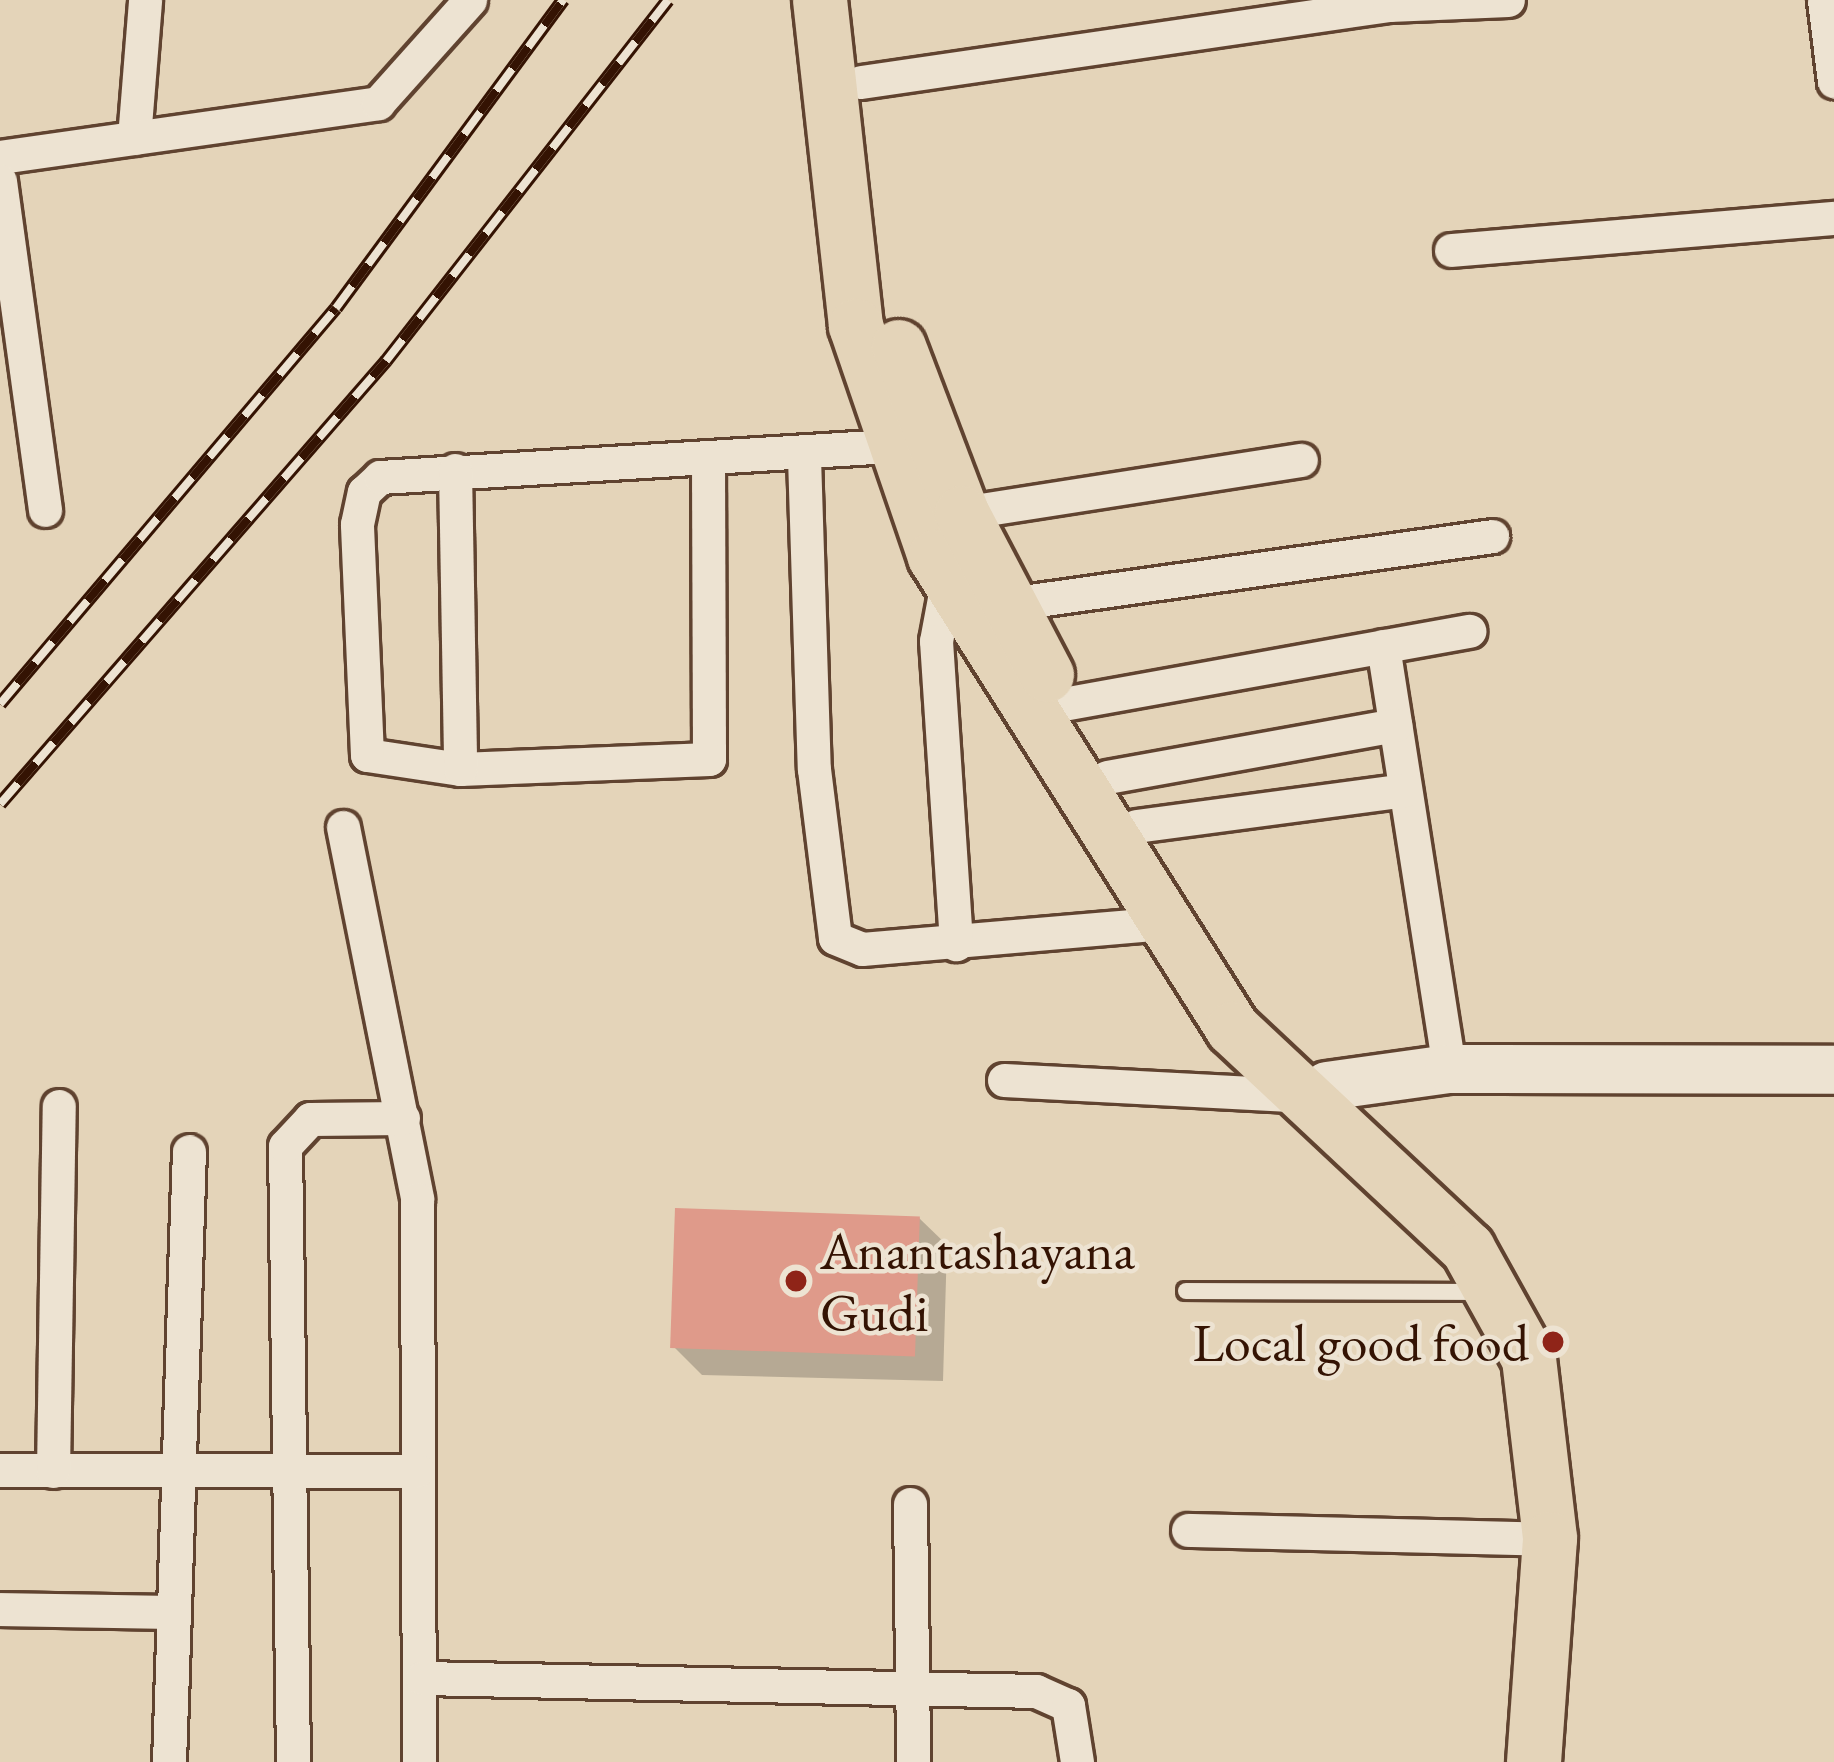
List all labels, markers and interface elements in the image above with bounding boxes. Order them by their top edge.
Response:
place label: Anantashayana Gudi [820,1218,1135,1344]
marker: Anantashayana Gudi [783,1268,809,1294]
place label: Local good food [1193,1310,1529,1374]
marker: Local good food [1540,1329,1566,1355]

